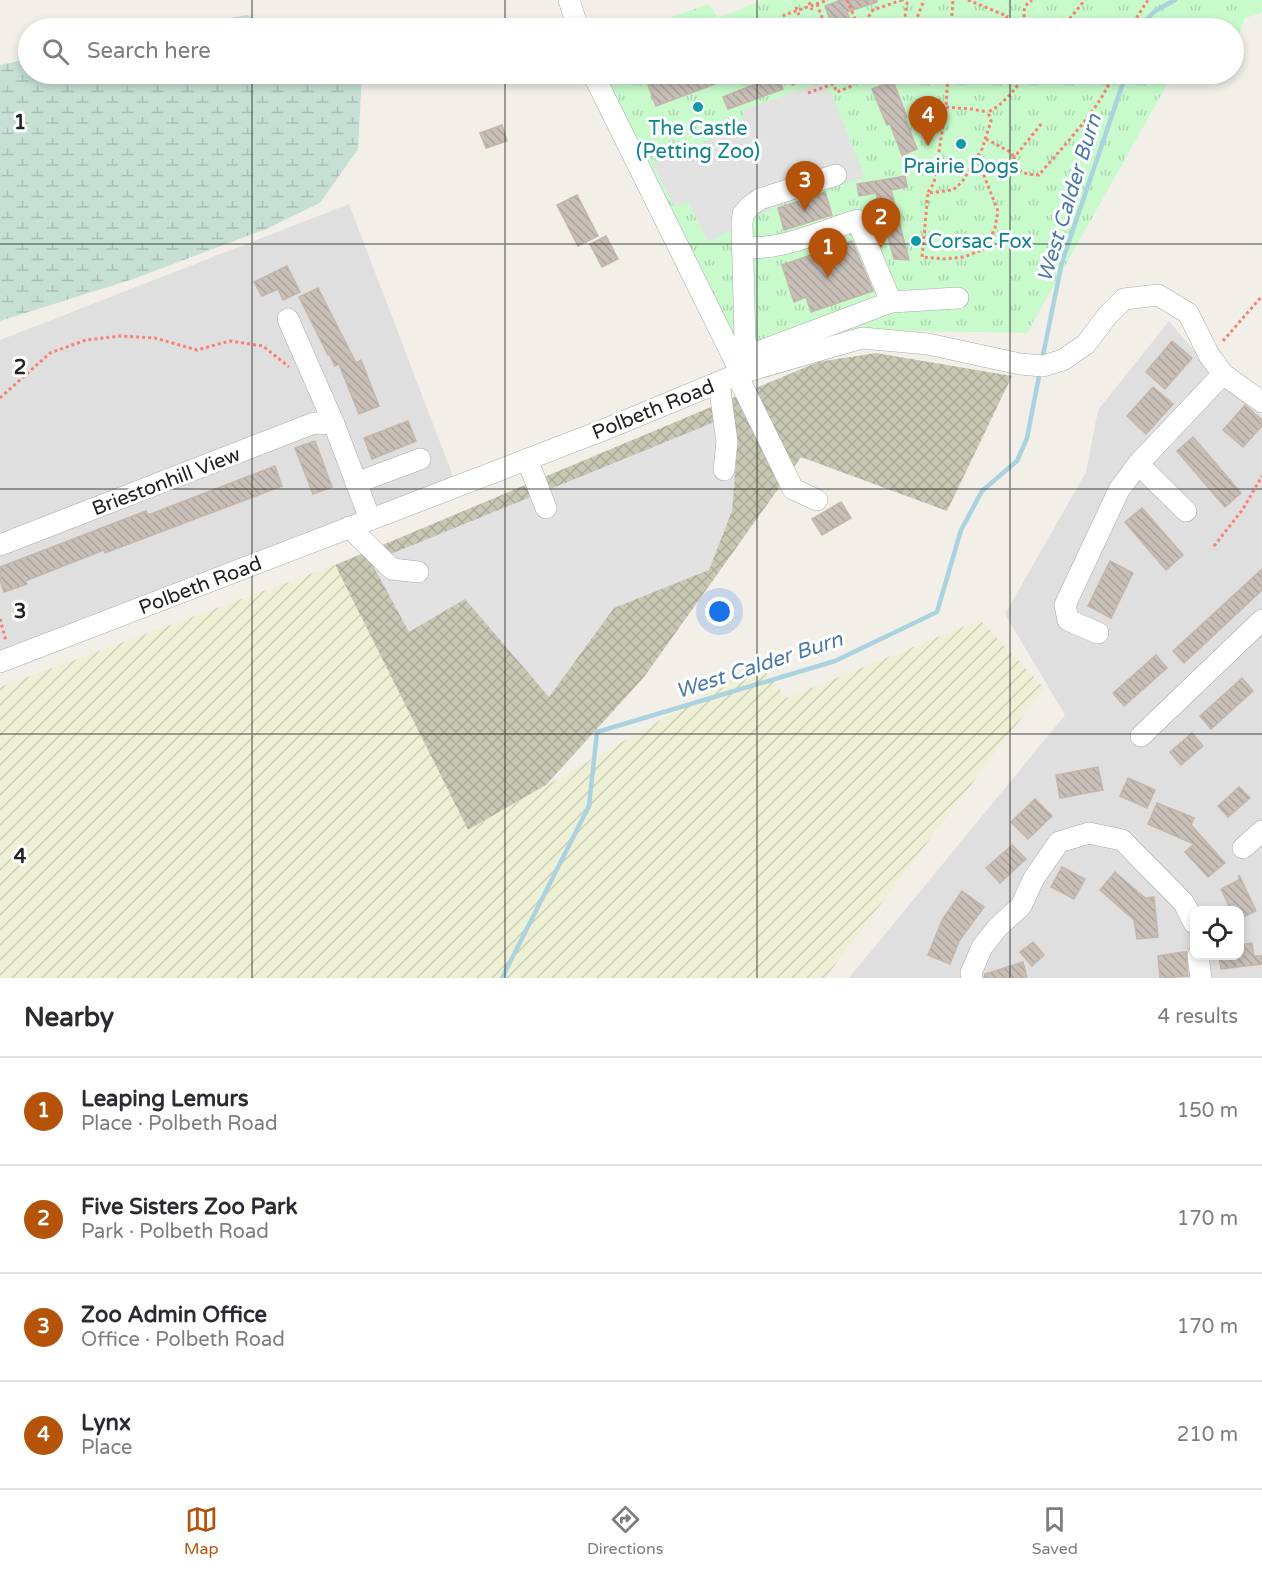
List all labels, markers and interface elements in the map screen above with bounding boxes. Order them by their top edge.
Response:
search box [18,18,1244,84]
icon: search [39,35,72,68]
text: Search here [87,38,211,64]
pin: 4 [908,96,948,146]
marker: The Castle (Petting Zoo) [691,100,705,114]
water label: West Calder Burn [1032,110,1107,285]
text: 1 [14,111,26,135]
place label: The Castle (Petting Zoo) [636,117,760,164]
marker: Prairie Dogs [954,137,968,151]
place label: Prairie Dogs [903,155,1019,179]
pin: 3 [786,162,824,211]
pin: 2 [862,198,900,248]
pin: 1 [808,228,848,278]
place label: Corsac Fox [928,230,1032,254]
marker: Corsac Fox [909,234,923,248]
text: 2 [14,356,26,380]
street label: Polbeth Road [589,375,718,445]
street label: Briestonhill View [89,443,244,521]
street label: Polbeth Road [136,552,265,620]
your location [705,597,734,626]
text: 3 [14,600,26,624]
water label: West Calder Burn [673,626,847,704]
text: 4 [14,845,27,869]
map controls [1190,906,1244,960]
button: locate [1190,906,1244,960]
text: Nearby [24,1002,114,1033]
text: 4 results [1158,1005,1238,1029]
text: Leaping Lemurs [81,1086,248,1112]
text: 1 [37,1099,50,1123]
text: 150 m [1177,1099,1238,1123]
text: Place · Polbeth Road [81,1112,278,1136]
text: Five Sisters Zoo Park [81,1194,298,1220]
text: 2 [37,1207,50,1231]
text: 170 m [1177,1207,1238,1231]
text: Park · Polbeth Road [81,1220,269,1244]
text: Zoo Admin Office [81,1302,267,1328]
text: 3 [37,1315,50,1339]
text: 170 m [1177,1315,1238,1339]
text: Office · Polbeth Road [81,1328,285,1352]
text: Lynx [81,1410,131,1436]
text: 4 [37,1423,50,1447]
text: 210 m [1177,1423,1238,1447]
text: Place [81,1436,132,1460]
tab: Map [184,1503,219,1559]
tab: Directions [587,1503,663,1559]
tab: Saved [1032,1503,1078,1559]

